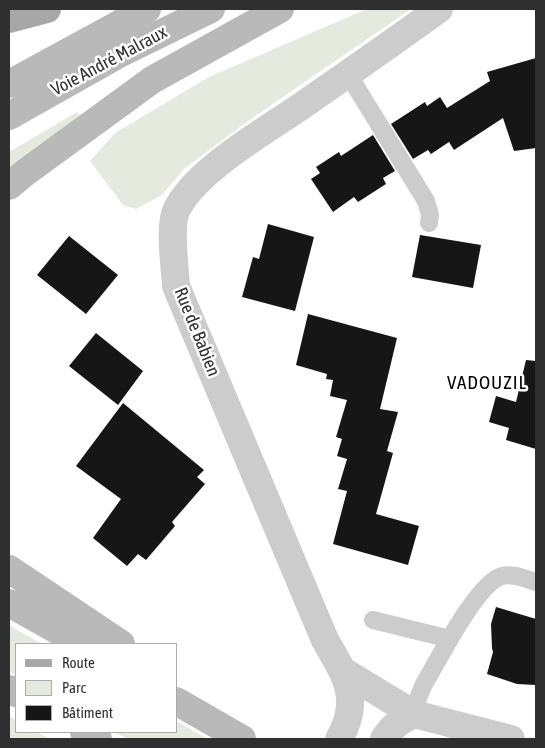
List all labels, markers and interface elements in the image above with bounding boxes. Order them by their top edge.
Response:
street label: Voie André Malraux [47,21,171,101]
street label: Rue de Babien [169,284,225,380]
district label: VADOUZIL [446,372,528,394]
legend [15,643,178,733]
text: Route [62,654,95,671]
text: Parc [62,679,86,696]
text: Bâtiment [62,704,113,721]

